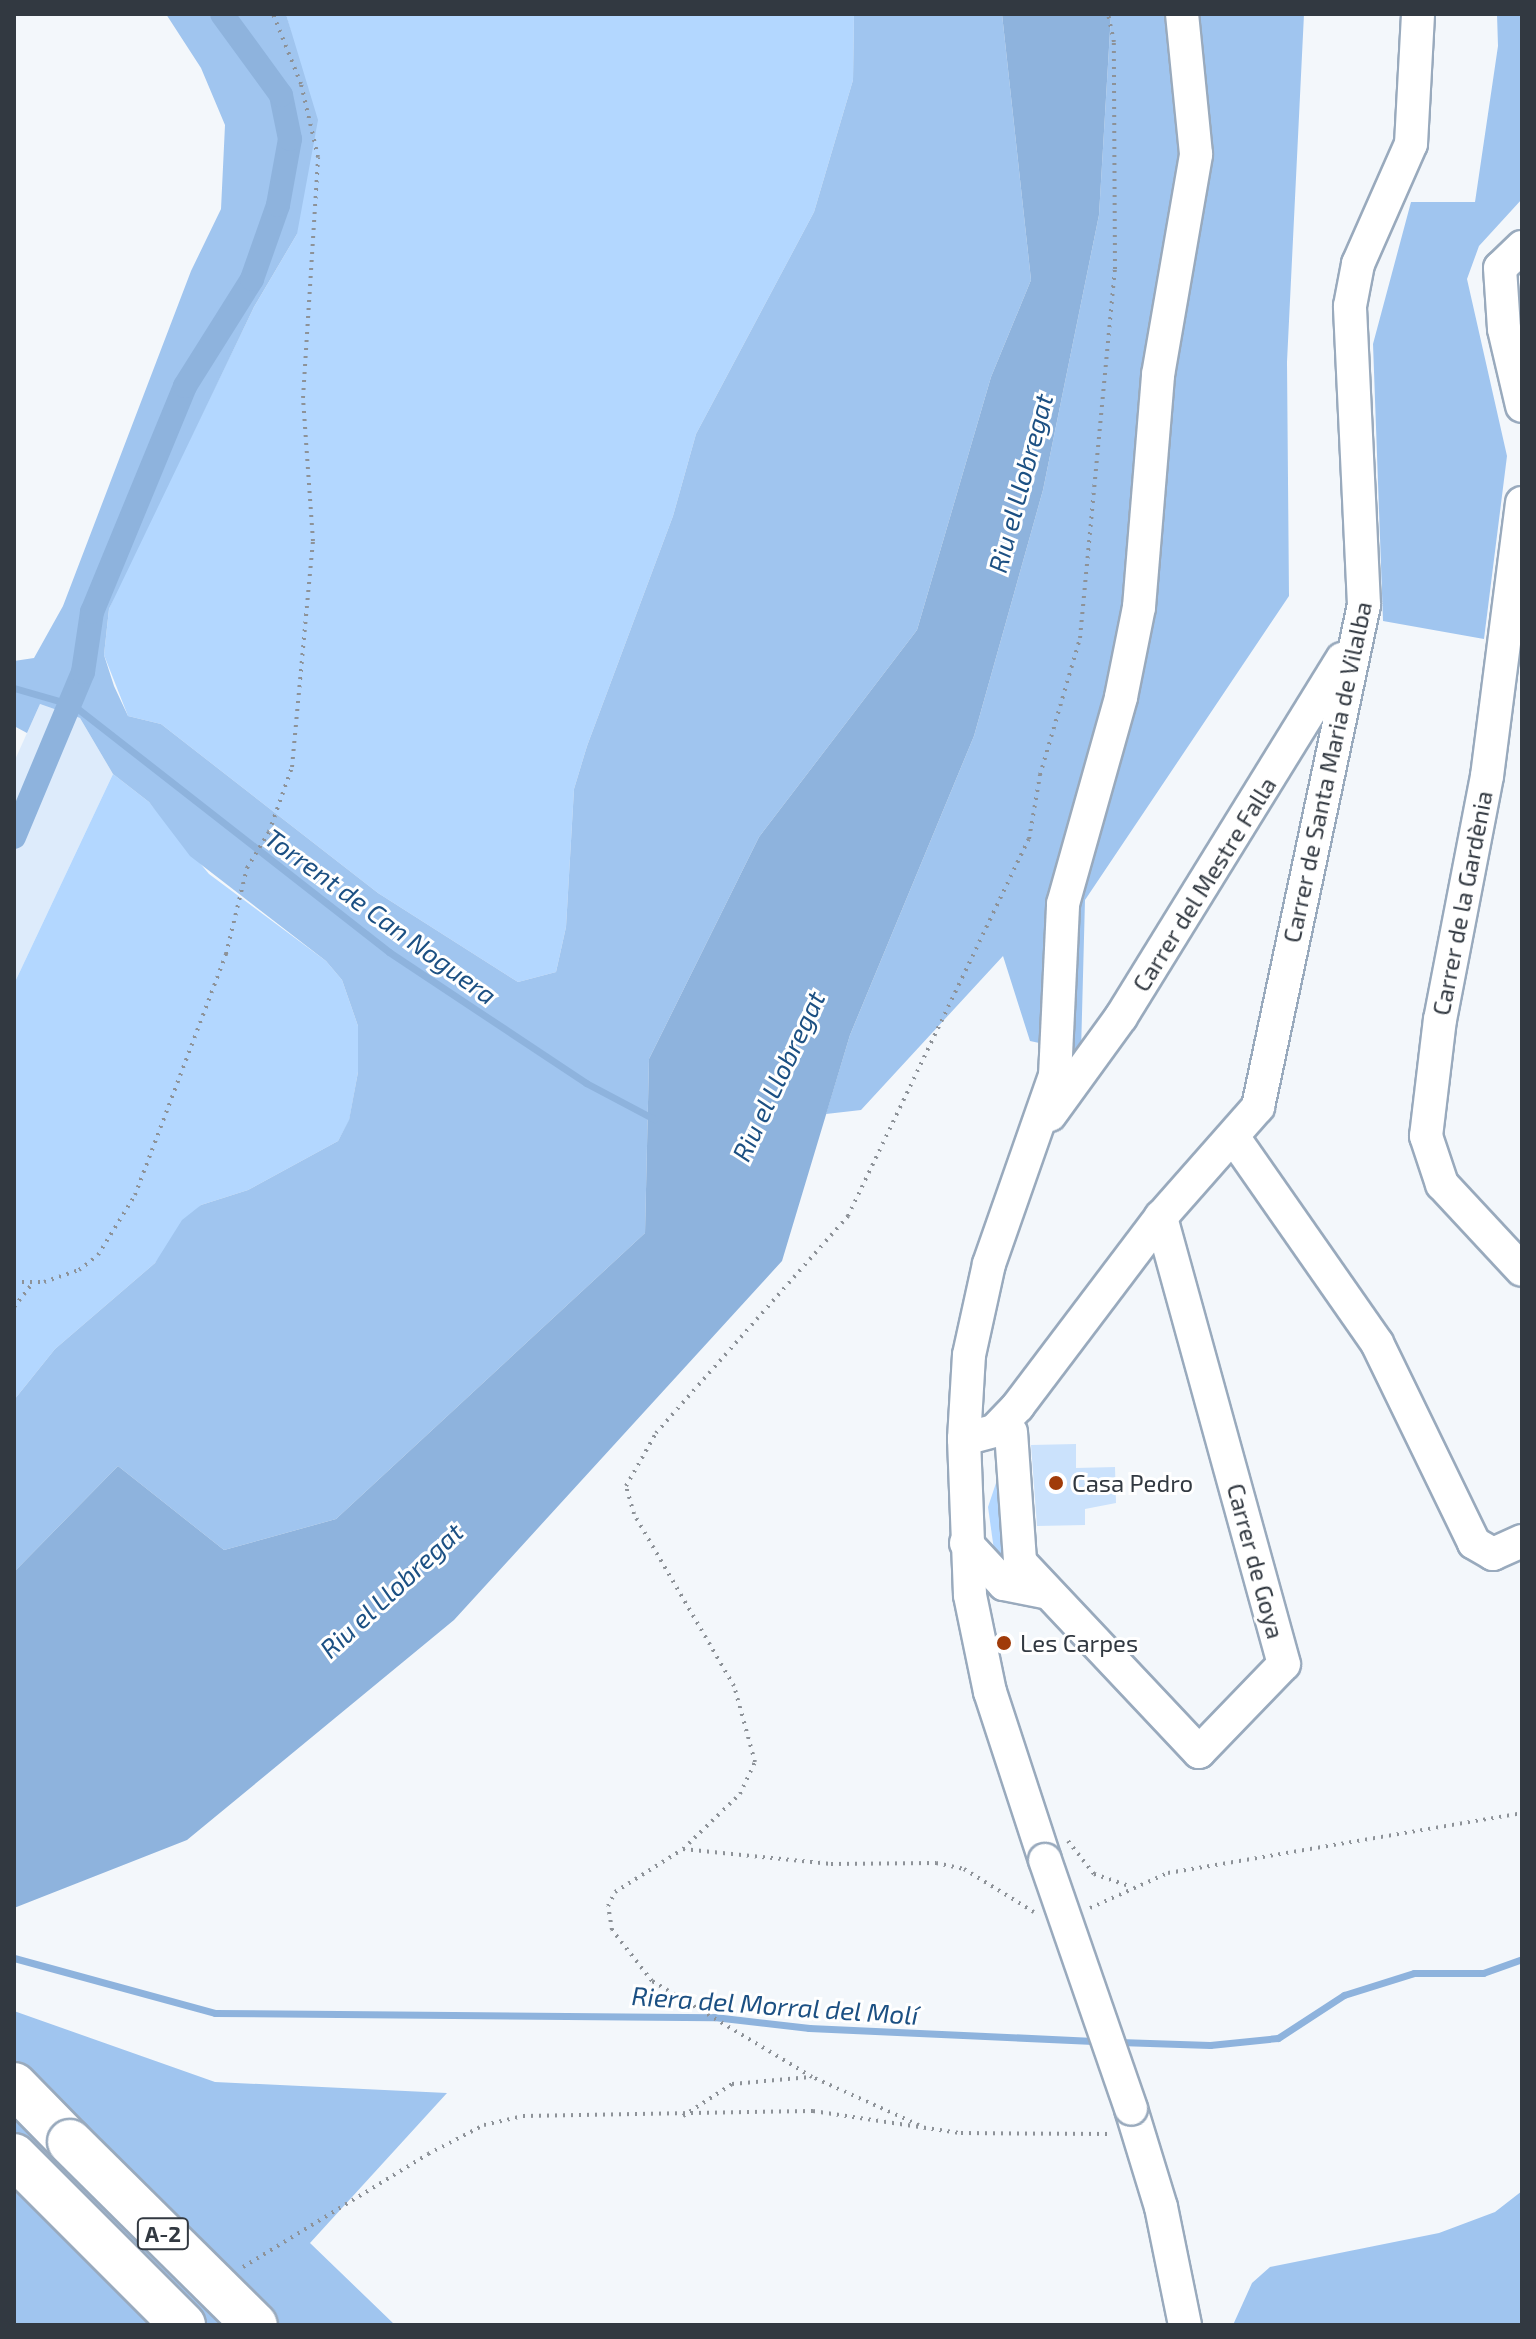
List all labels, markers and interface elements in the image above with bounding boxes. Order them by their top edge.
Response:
water label: Riu el Llobregat [981,390,1059,576]
street label: Carrer de Santa Maria de Vilalba [1277,598,1377,946]
street label: Carrer del Mestre Falla [1126,771,1282,997]
street label: Carrer de la Gardènia [1426,788,1498,1018]
water label: Torrent de Can Noguera [259,822,503,1010]
water label: Riu el Llobregat [725,986,831,1166]
place label: Casa Pedro [1072,1469,1193,1497]
marker: Casa Pedro [1047,1474,1065,1492]
street label: Carrer de Goya [1221,1480,1291,1642]
water label: Riu el Llobregat [313,1516,469,1664]
place label: Les Carpes [1020,1629,1138,1657]
marker: Les Carpes [995,1634,1013,1652]
water label: Riera del Morral del Molí [630,1979,920,2031]
road number: A-2 [135,2216,191,2252]

